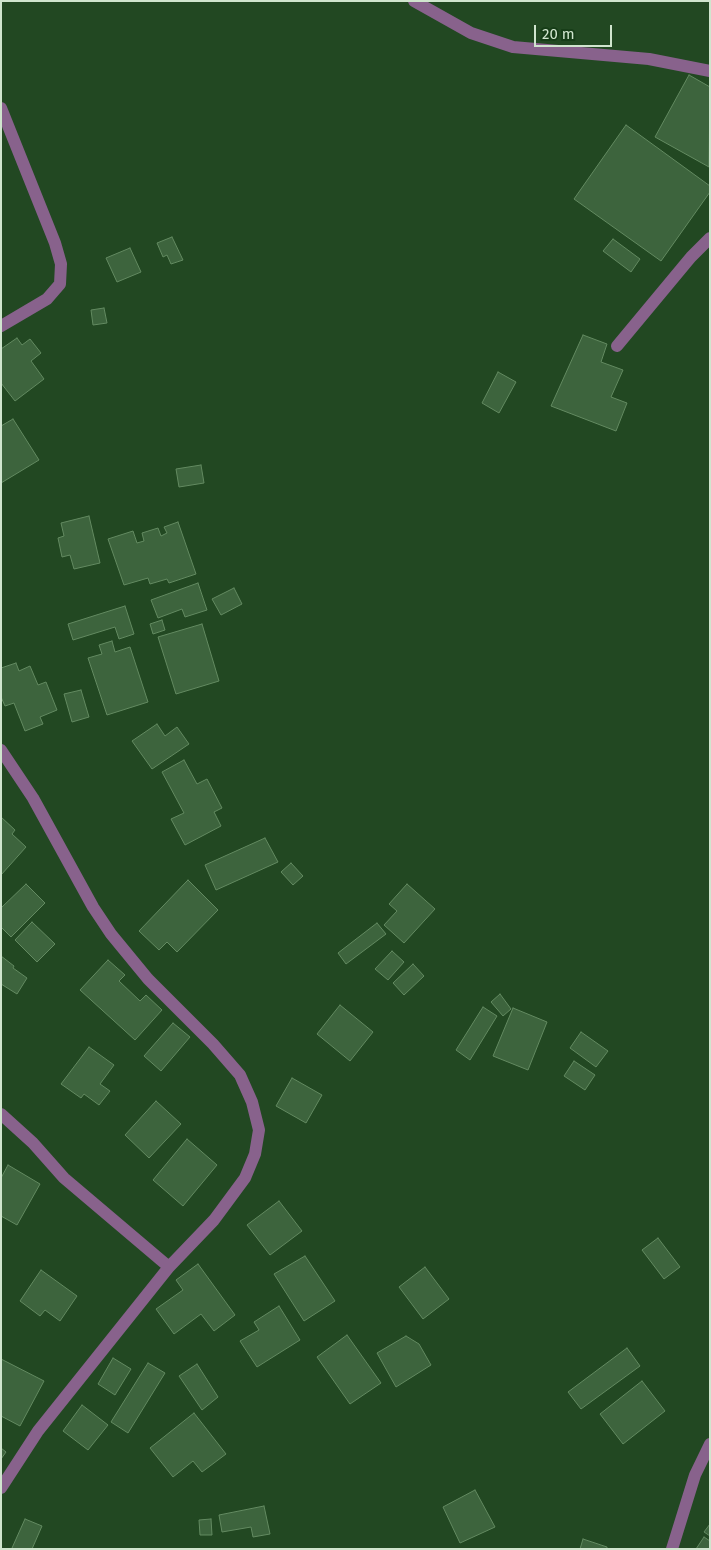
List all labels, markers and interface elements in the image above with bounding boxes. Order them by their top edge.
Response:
scale bar [536,15,614,47]
text: 20 m [542,25,575,43]

